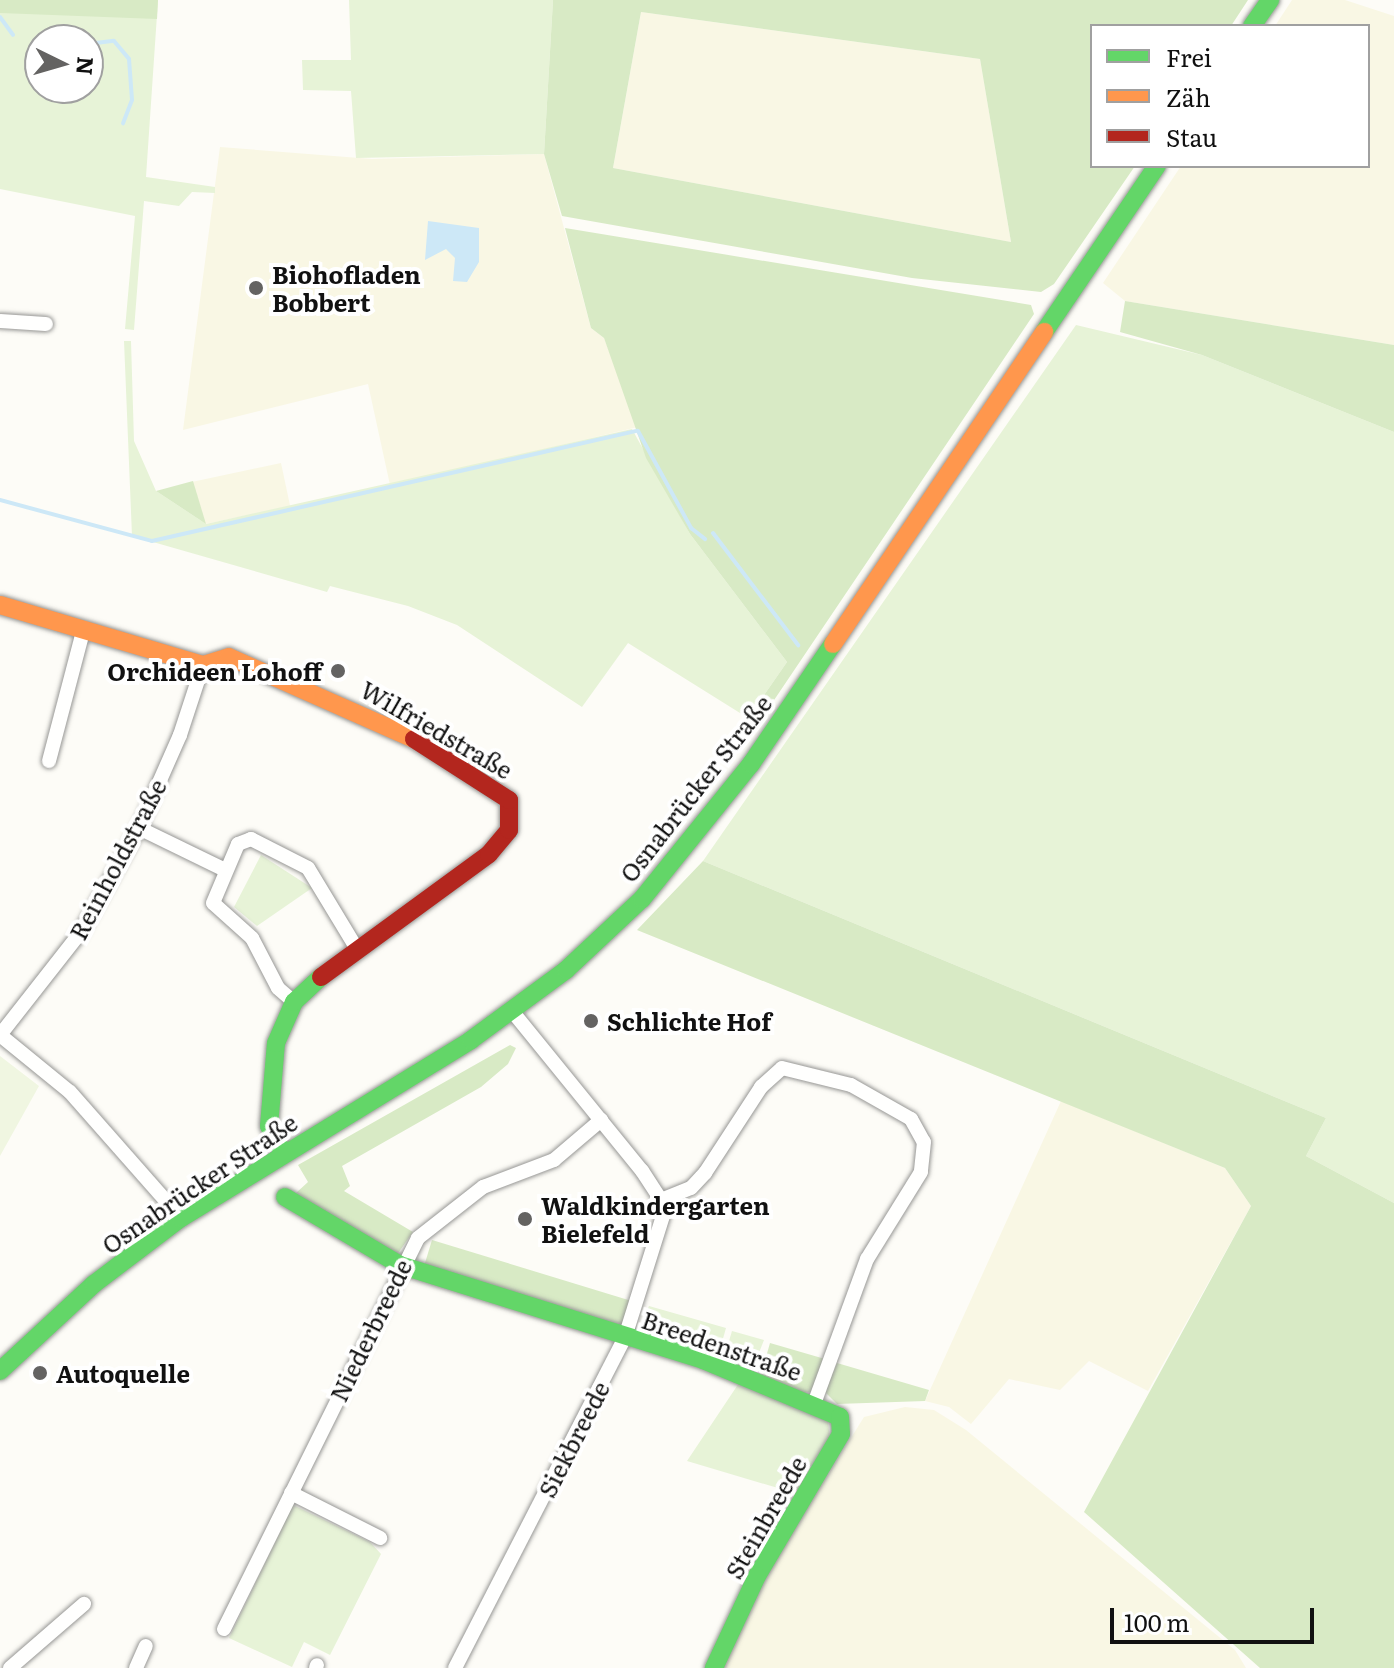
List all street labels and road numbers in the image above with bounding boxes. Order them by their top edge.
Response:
street label: Wilfriedstraße [356,674,518,784]
street label: Osnabrücker Straße [613,689,777,887]
street label: Reinholdstraße [63,774,171,944]
street label: Osnabrücker Straße [96,1107,302,1259]
street label: Niederbreede [323,1254,417,1406]
street label: Breedenstraße [638,1304,806,1386]
street label: Siekbreede [531,1376,615,1502]
street label: Steinbreede [718,1451,812,1583]

